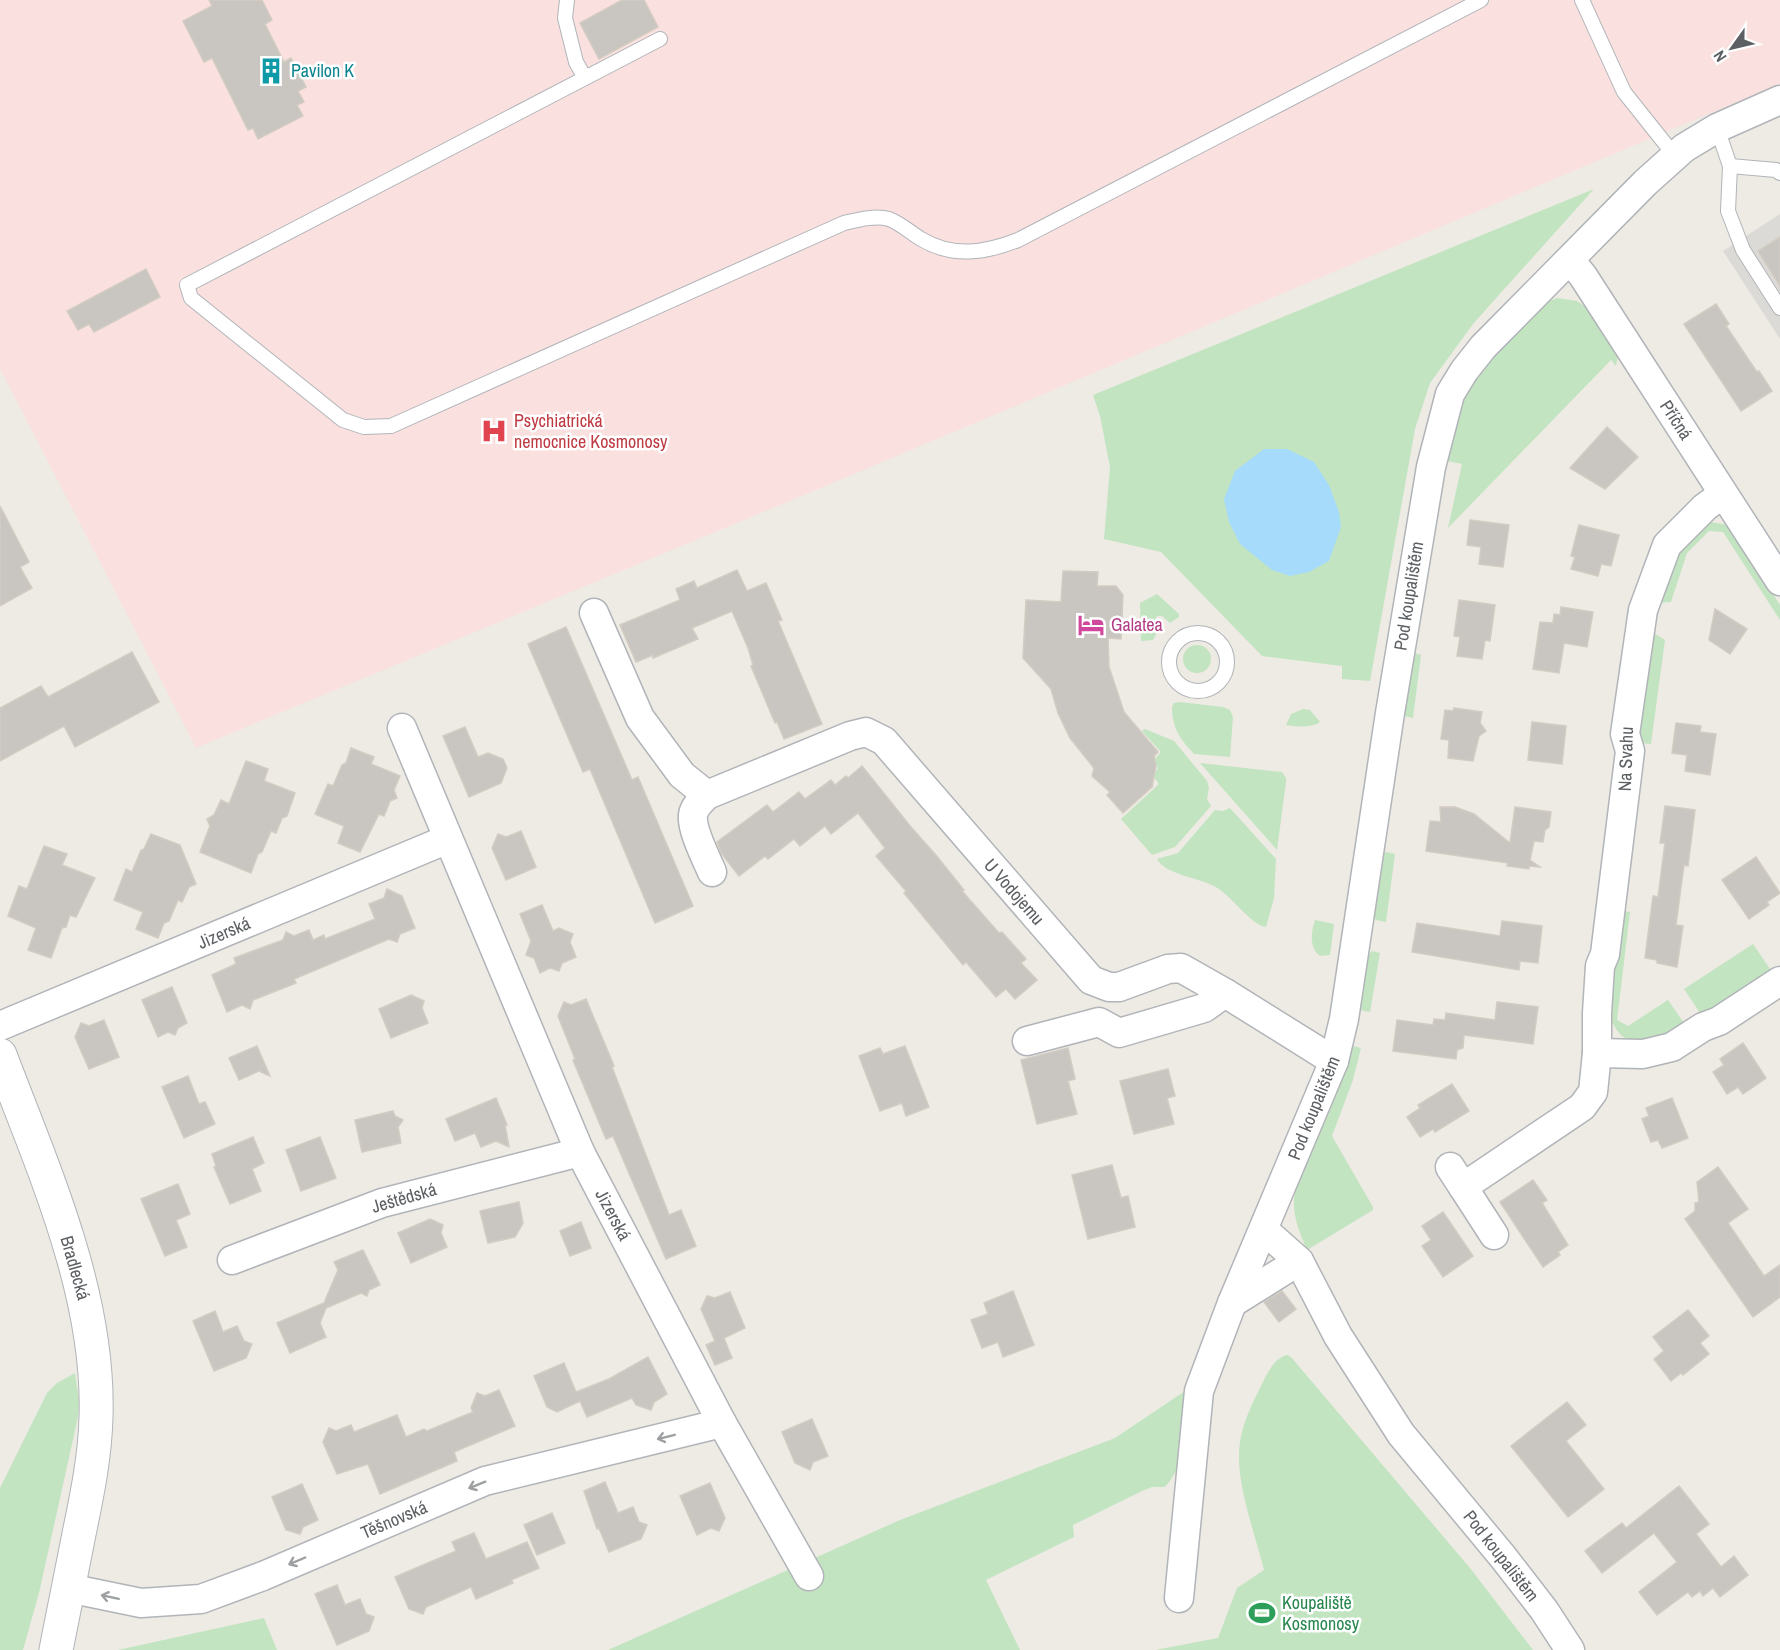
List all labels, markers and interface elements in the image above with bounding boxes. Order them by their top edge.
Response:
north arrow [1702,18,1762,78]
text: N [1708,46,1731,66]
building icon: Pavilon K [256,56,286,86]
place label: Pavilon K [291,58,354,83]
street label: Příčná [1654,395,1699,444]
place label: Psychiatrická nemocnice Kosmonosy [514,408,668,454]
hospital icon: Psychiatrická nemocnice Kosmonosy [479,416,509,446]
street label: Pod koupalištěm [1388,540,1429,652]
hotel icon: Galatea [1076,610,1106,640]
place label: Galatea [1111,612,1163,637]
street label: Na Svahu [1612,726,1639,792]
street label: U Vodojemu [979,853,1050,930]
street label: Jizerská [194,910,254,955]
street label: Pod koupalištěm [1281,1052,1346,1163]
street label: Ještědská [368,1176,439,1219]
street label: Jizerská [590,1185,637,1245]
street label: Bradlecká [54,1233,97,1303]
one-way arrow [656,1431,675,1443]
one-way arrow [468,1480,486,1491]
street label: Těšnovská [357,1494,431,1545]
street label: Pod koupalištěm [1458,1505,1545,1607]
one-way arrow [289,1556,307,1567]
place label: Koupaliště Kosmonosy [1282,1590,1360,1636]
one-way arrow [101,1591,120,1602]
sports icon: Koupaliště Kosmonosy [1247,1598,1277,1628]

